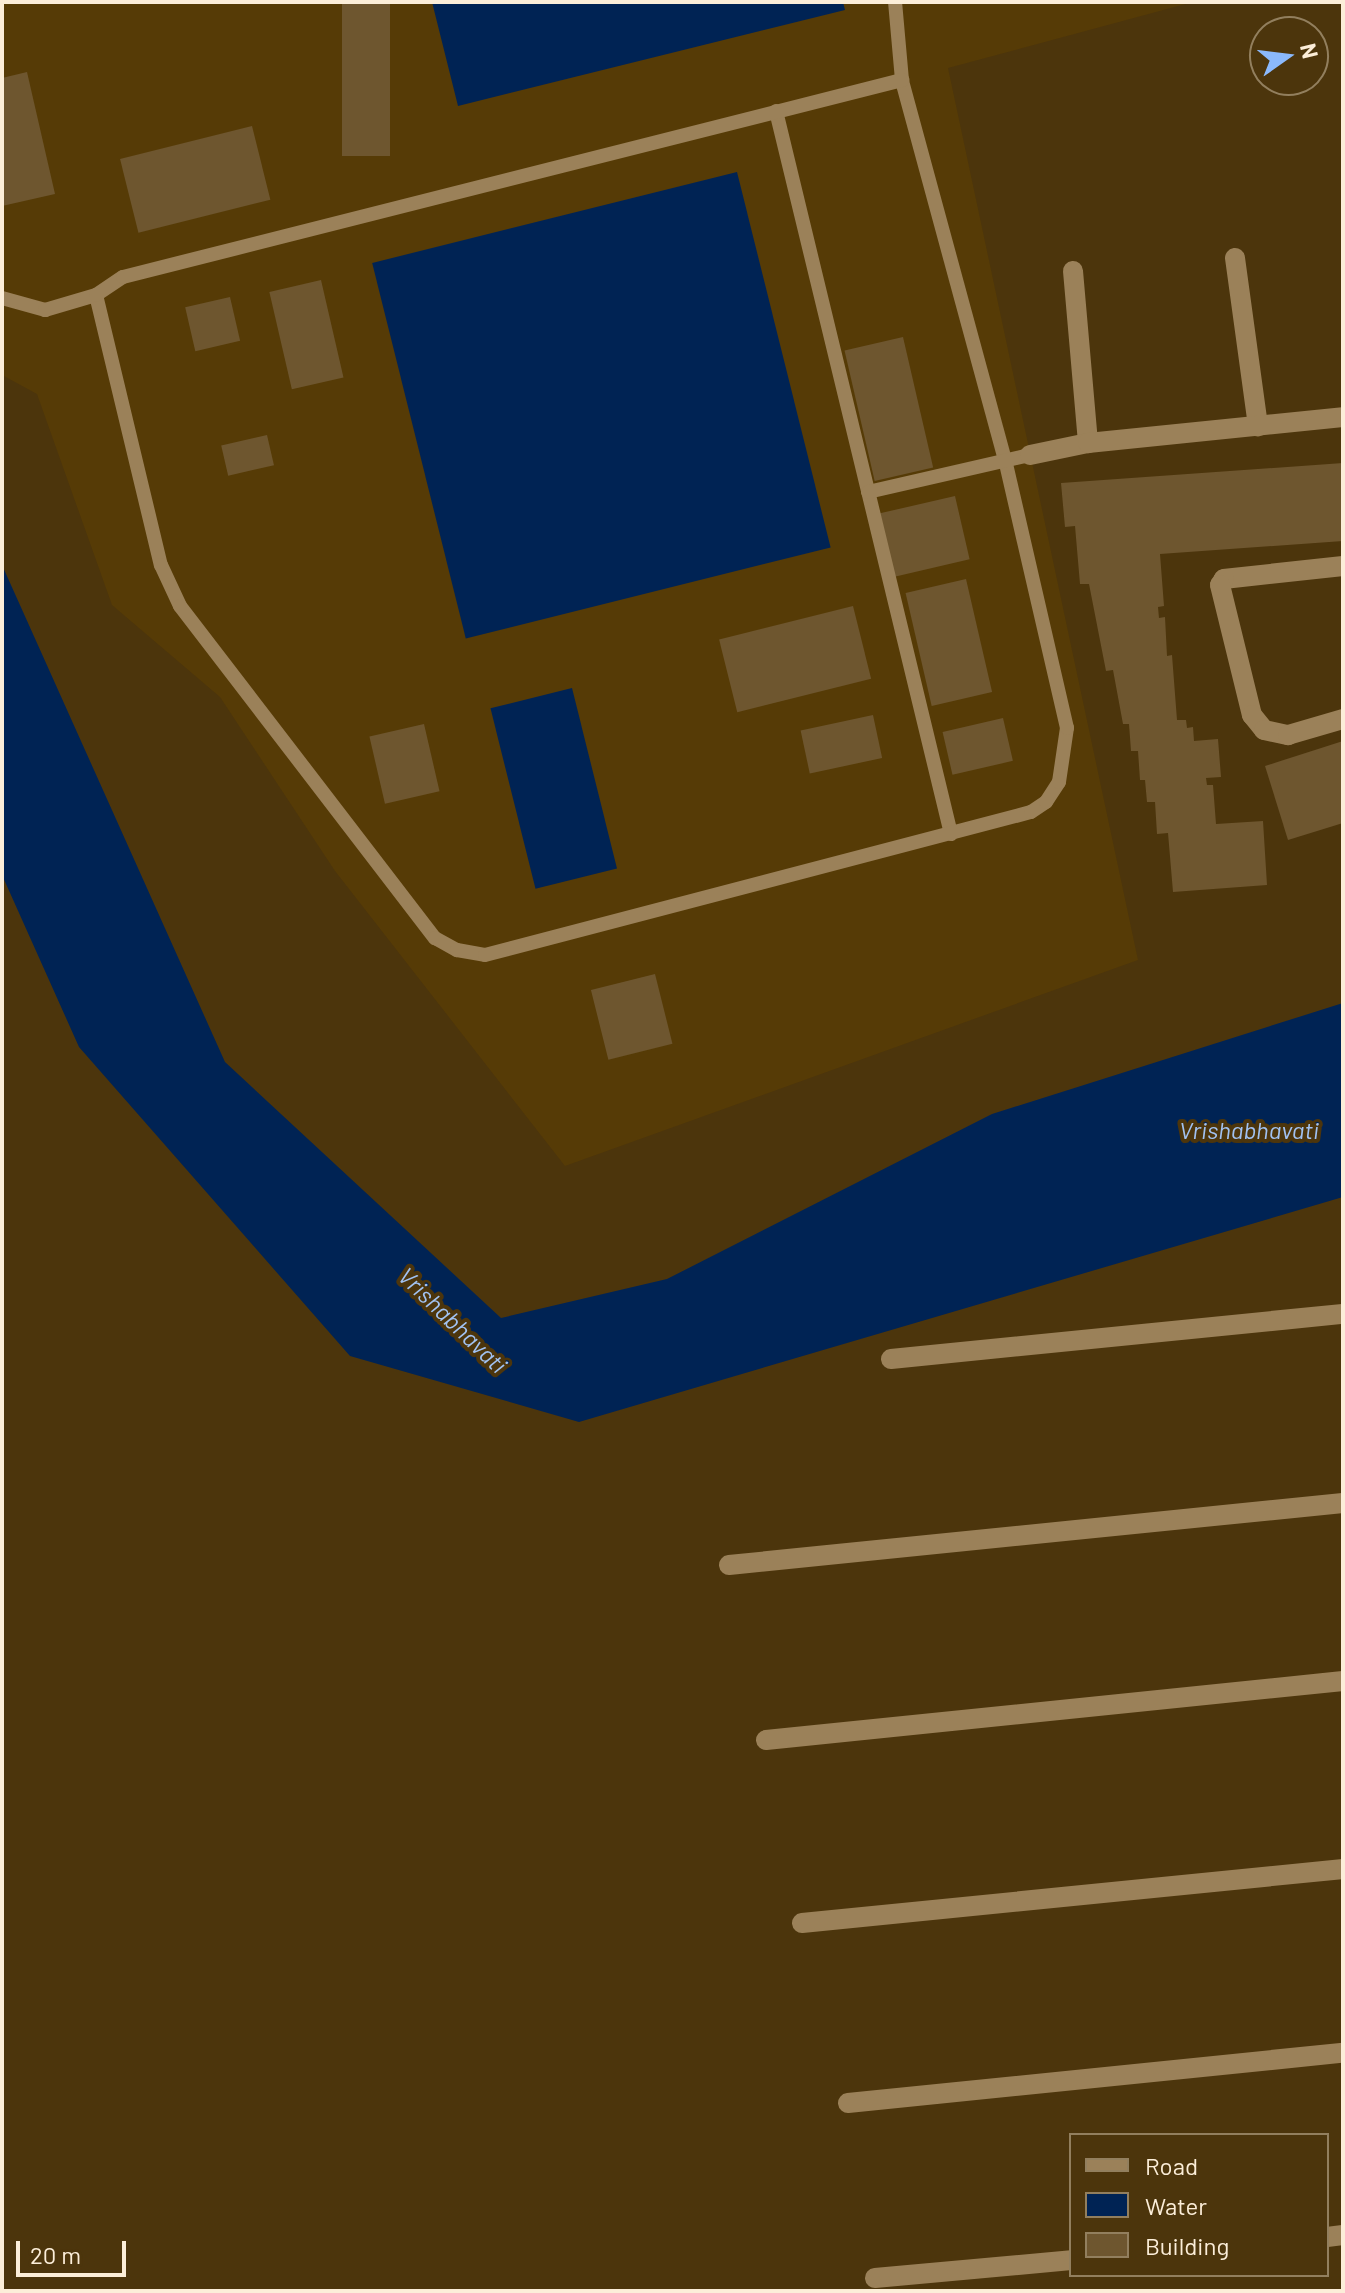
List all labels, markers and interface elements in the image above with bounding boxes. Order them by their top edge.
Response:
north arrow [1249,16,1329,96]
text: N [1296,40,1325,61]
water label: Vrishabhavati [1179,1116,1319,1144]
water label: Vrishabhavati [393,1261,513,1379]
legend [1069,2133,1329,2277]
text: Road [1145,2151,1198,2180]
text: Water [1145,2191,1207,2220]
scale bar [20,2225,130,2275]
text: Building [1145,2231,1229,2260]
text: 20 m [30,2240,81,2269]

